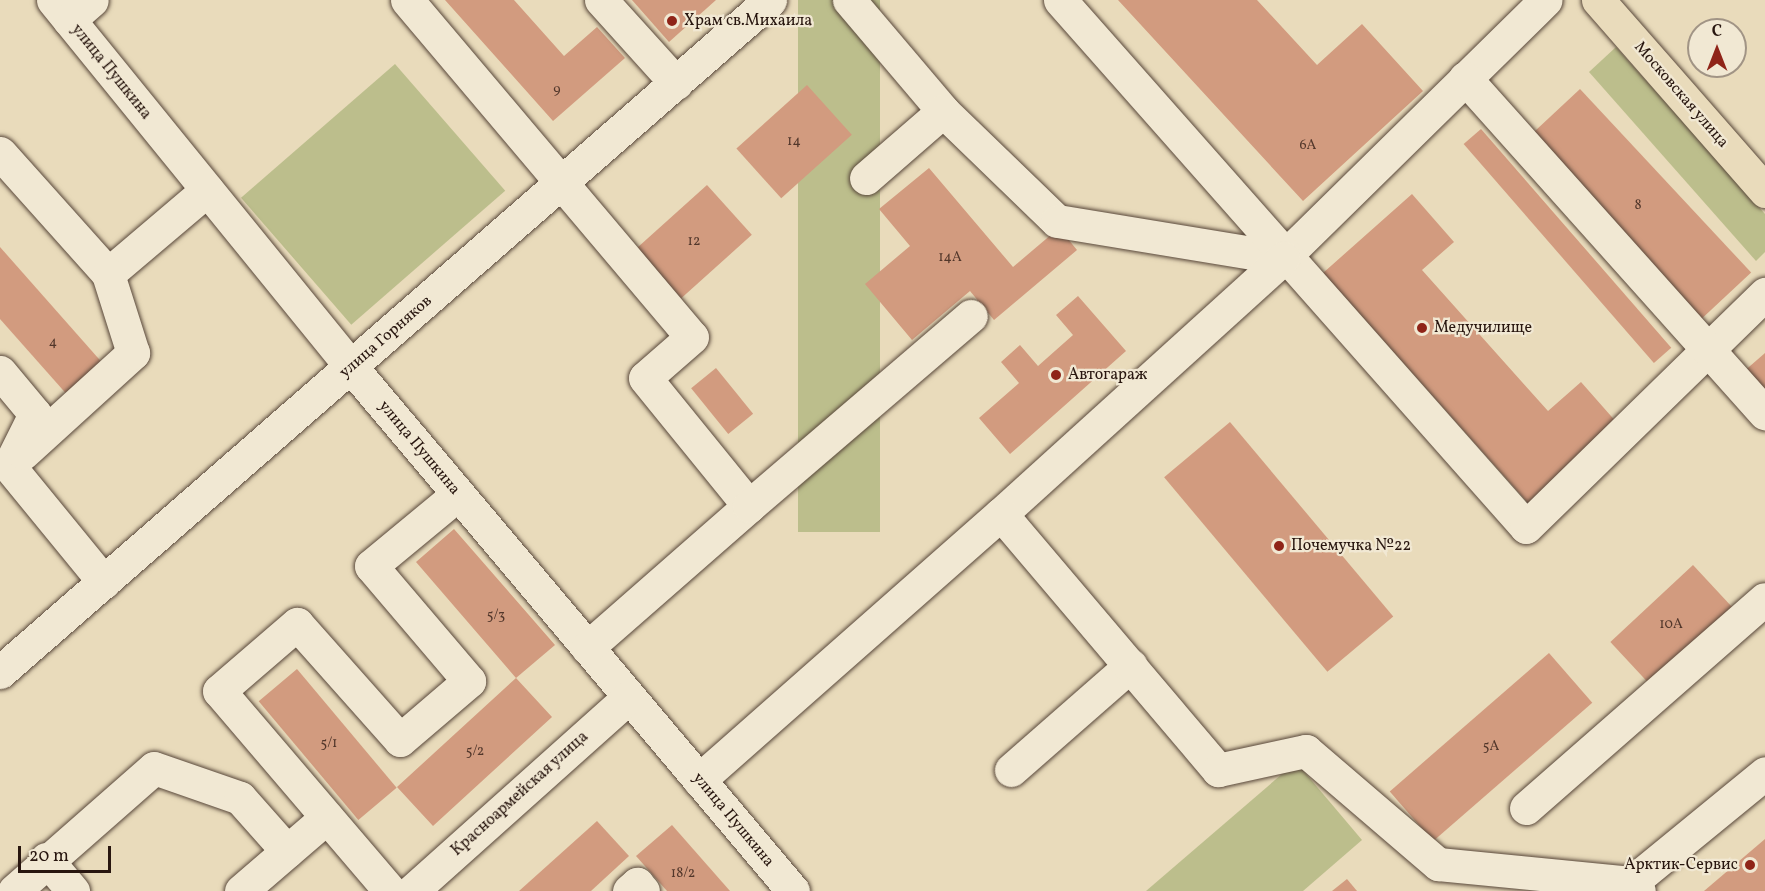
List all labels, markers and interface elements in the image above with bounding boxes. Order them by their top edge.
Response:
place label: Храм св.Михаила [684,11,812,31]
marker: Храм св.Михаила [665,14,679,28]
north arrow [1687,18,1747,78]
street label: улица Пушкина [67,20,155,124]
text: С [1712,21,1722,43]
street label: Московская улица [1630,38,1732,152]
house number: 9 [553,82,561,98]
house number: 14 [787,134,801,150]
house number: 6А [1300,138,1316,154]
house number: 8 [1634,198,1642,214]
house number: 12 [688,234,700,250]
house number: 14А [938,250,962,266]
street label: улица Горняков [336,292,436,382]
place label: Медучилище [1434,318,1532,338]
marker: Медучилище [1415,321,1429,335]
house number: 4 [49,335,57,351]
place label: Автогараж [1068,365,1148,385]
marker: Автогараж [1049,368,1063,382]
street label: улица Пушкина [374,397,464,499]
place label: Почемучка №22 [1291,536,1411,556]
marker: Почемучка №22 [1272,539,1286,553]
house number: 5/3 [487,608,505,624]
house number: 10А [1659,617,1683,633]
street label: Красноармейская улица [448,727,592,861]
house number: 5/1 [321,736,337,752]
house number: 5А [1483,739,1499,755]
house number: 5/2 [466,744,484,760]
street label: улица Пушкина [688,769,778,871]
scale bar [21,834,114,872]
text: 20 m [29,844,69,869]
place label: Арктик-Сервис [1624,855,1738,875]
marker: Арктик-Сервис [1743,858,1757,872]
house number: 18/2 [671,866,695,882]

